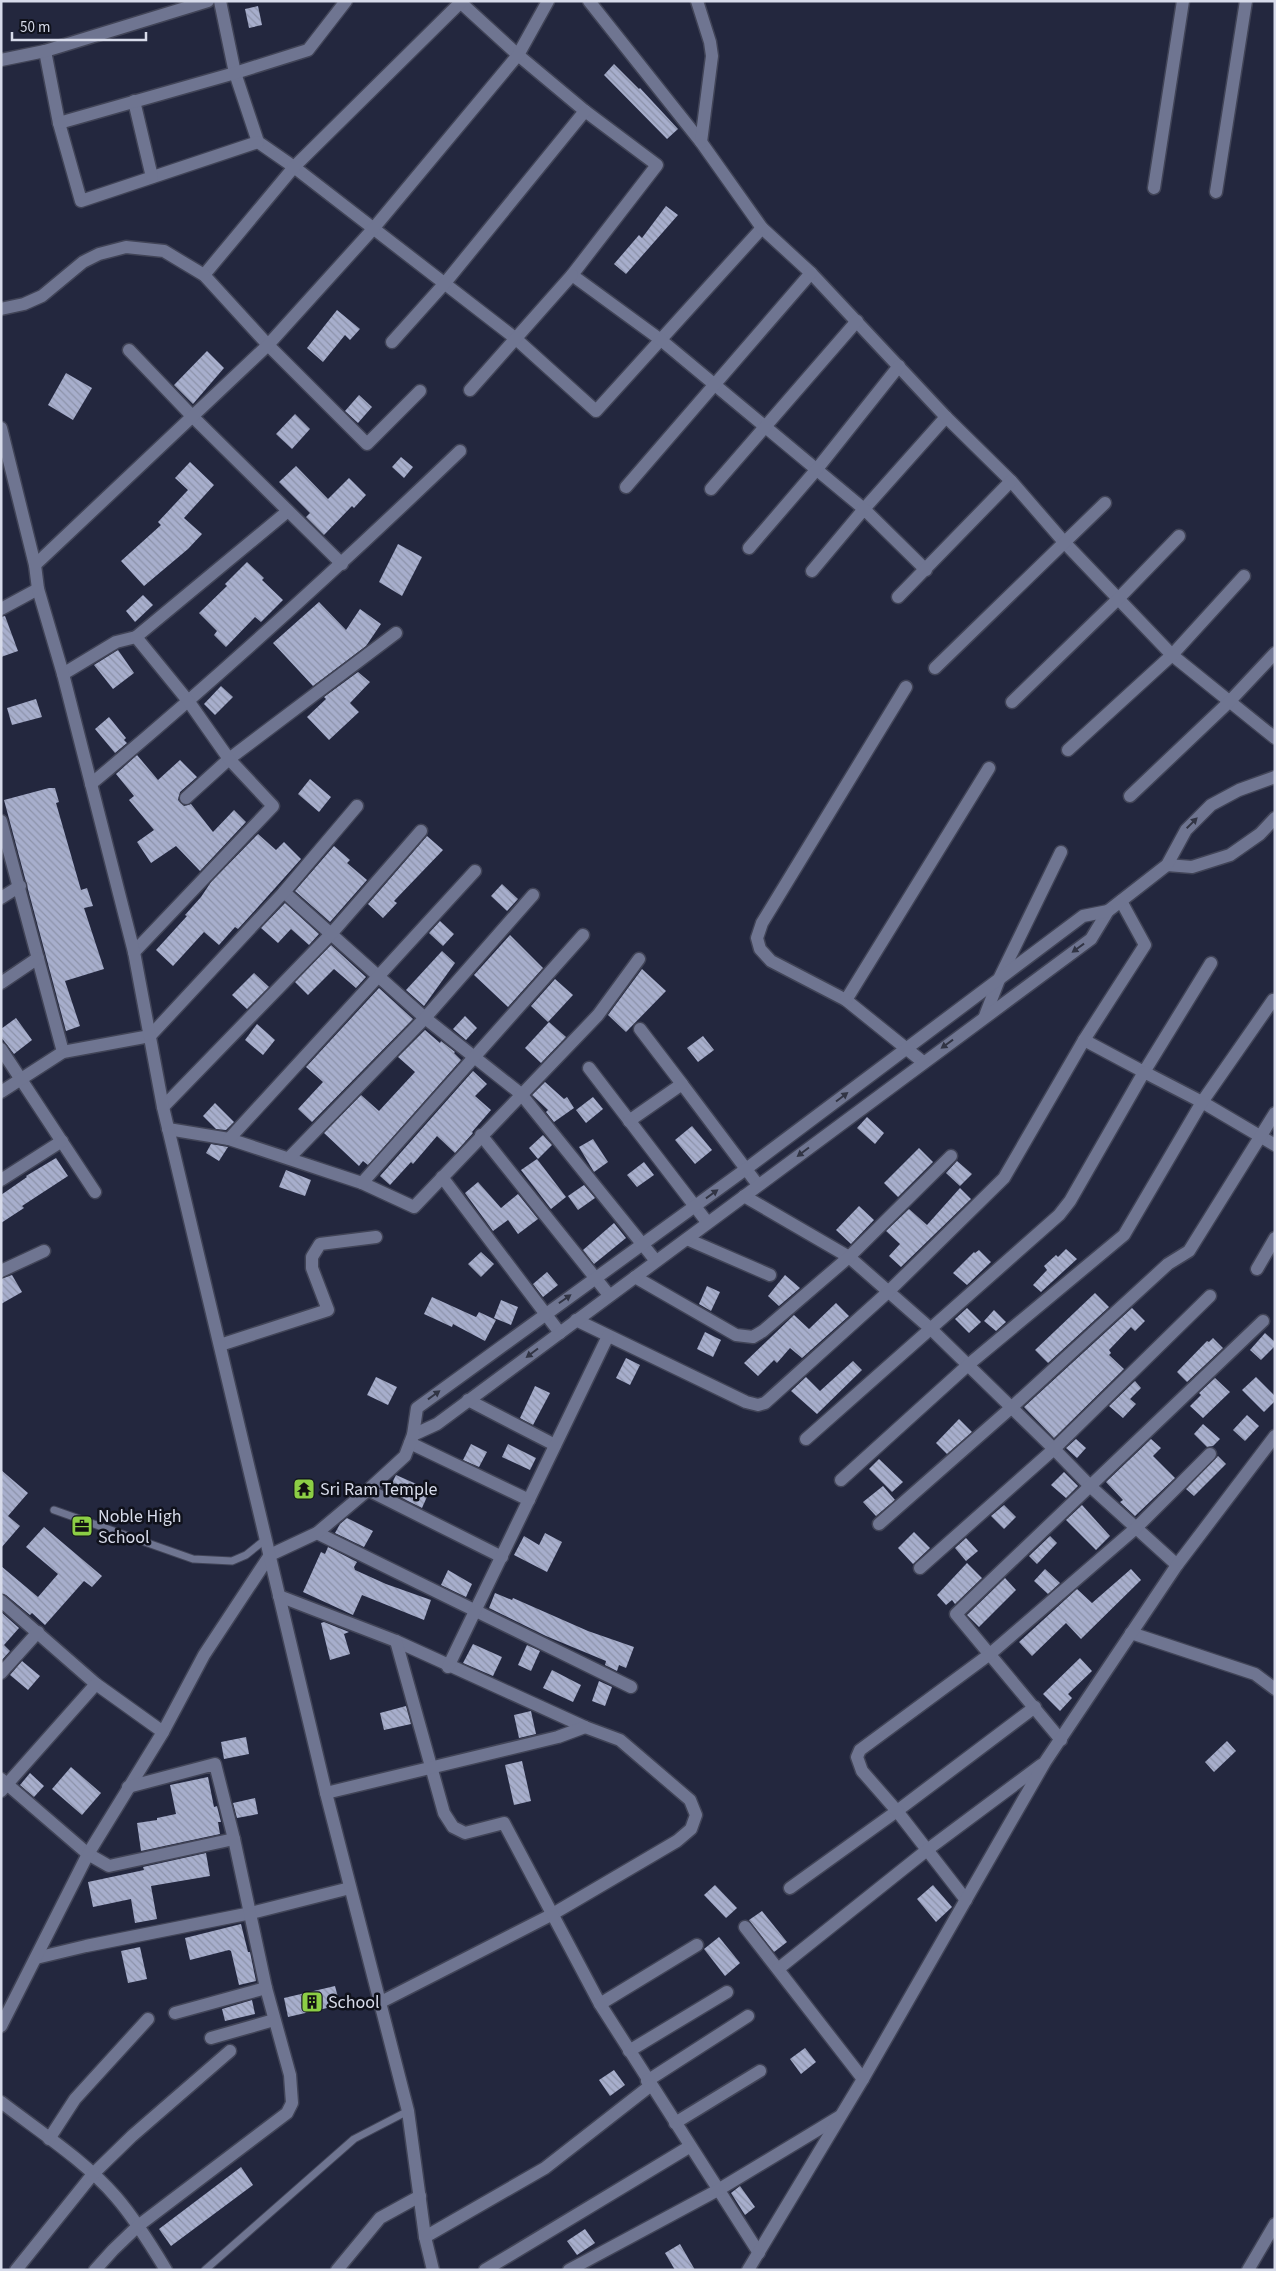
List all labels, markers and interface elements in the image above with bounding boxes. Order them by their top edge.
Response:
scale bar [12,10,146,42]
text: 50 m [20,17,50,38]
one-way arrow [1186,817,1198,829]
one-way arrow [1071,943,1085,953]
one-way arrow [940,1039,954,1049]
one-way arrow [835,1092,849,1102]
one-way arrow [796,1147,810,1157]
one-way arrow [705,1189,718,1200]
one-way arrow [559,1294,572,1304]
one-way arrow [525,1348,539,1358]
one-way arrow [427,1390,441,1400]
temple icon: Sri Ram Temple [292,1477,316,1501]
place label: Sri Ram Temple [320,1477,438,1502]
place label: Noble High School [98,1504,182,1550]
office icon: Noble High School [70,1514,94,1538]
building icon: School [300,1990,324,2014]
place label: School [328,1990,380,2015]

